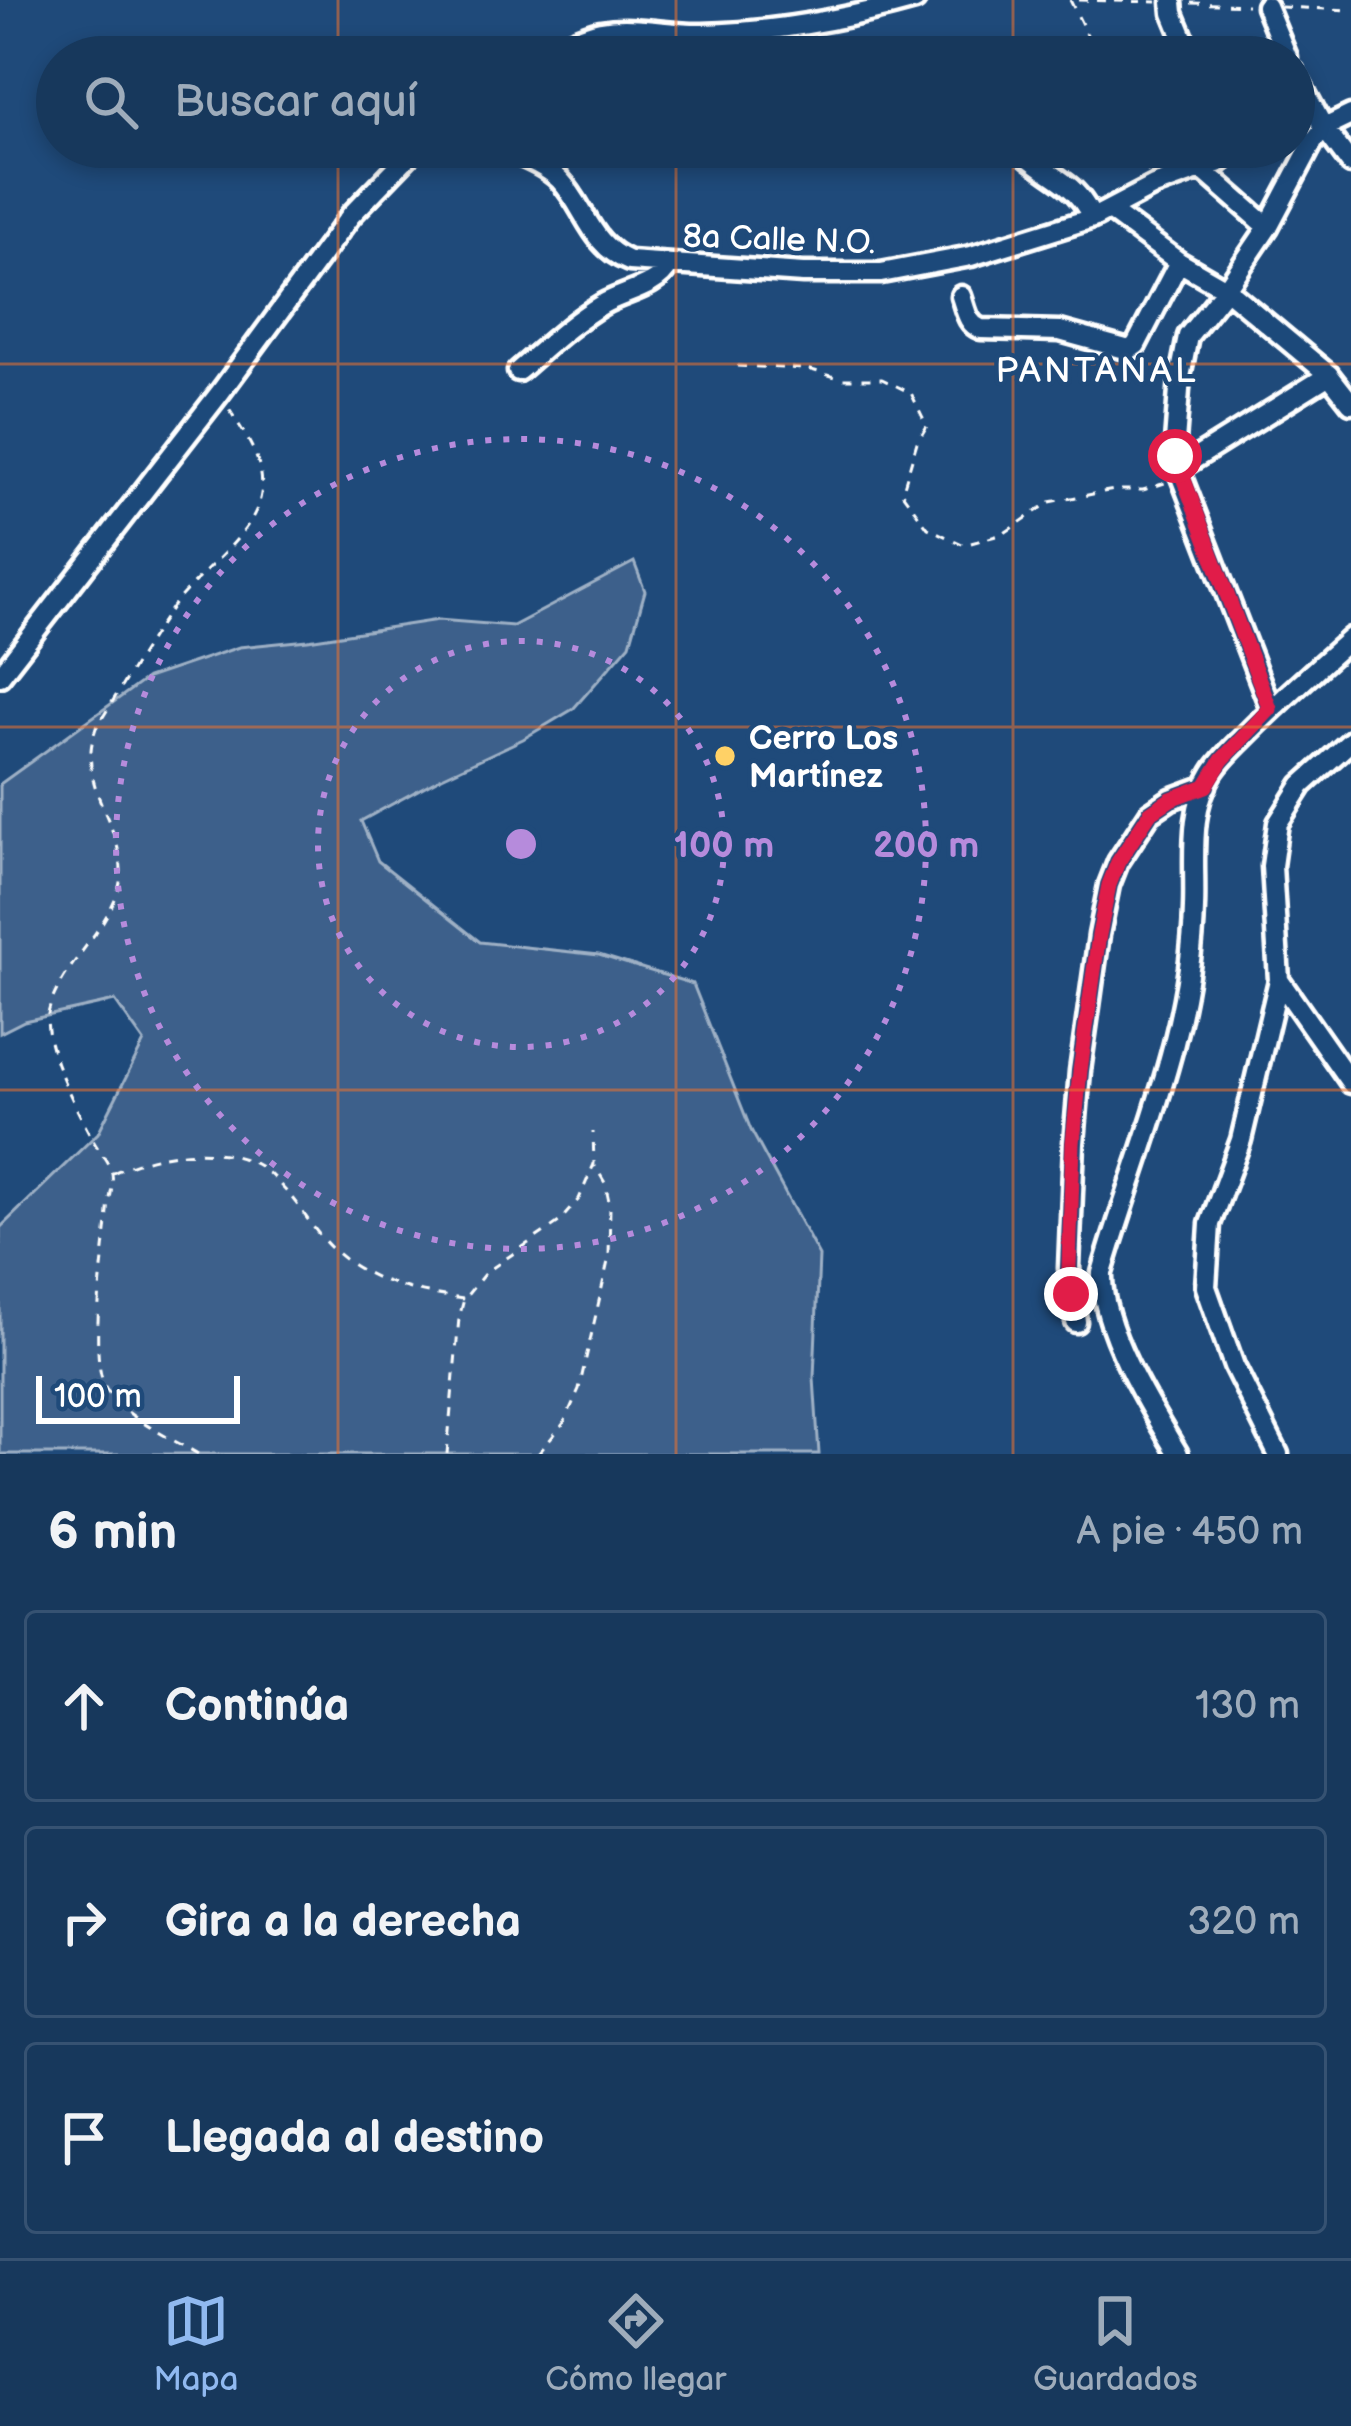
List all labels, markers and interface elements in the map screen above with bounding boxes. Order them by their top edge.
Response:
search box [36,36,1315,168]
icon: search [78,69,144,135]
text: Buscar aquí [174,75,417,130]
street label: 8a Calle N.O. [682,217,876,263]
district label: PANTANAL [995,350,1199,393]
route start [1148,429,1202,483]
place label: Cerro Los Martínez [749,719,898,797]
marker: Cerro Los Martínez [712,743,738,769]
centre of rings [500,823,542,865]
text: 100 m [674,825,774,868]
text: 200 m [873,825,979,868]
route end [1044,1267,1098,1321]
scale bar [36,1370,240,1423]
text: 100 m [54,1377,142,1417]
text: 6 min [48,1502,177,1563]
text: A pie · 450 m [1076,1509,1303,1556]
icon: ahead [51,1673,117,1739]
text: Continúa [165,1679,349,1734]
text: 130 m [1195,1683,1300,1730]
icon: right [51,1889,117,1955]
text: Gira a la derecha [165,1895,521,1950]
text: 320 m [1187,1899,1300,1946]
icon: arrive [51,2105,117,2171]
text: Llegada al destino [165,2111,544,2166]
tab: Mapa [153,2288,238,2400]
tab: Cómo llegar [545,2288,726,2400]
tab: Guardados [1033,2288,1198,2400]

